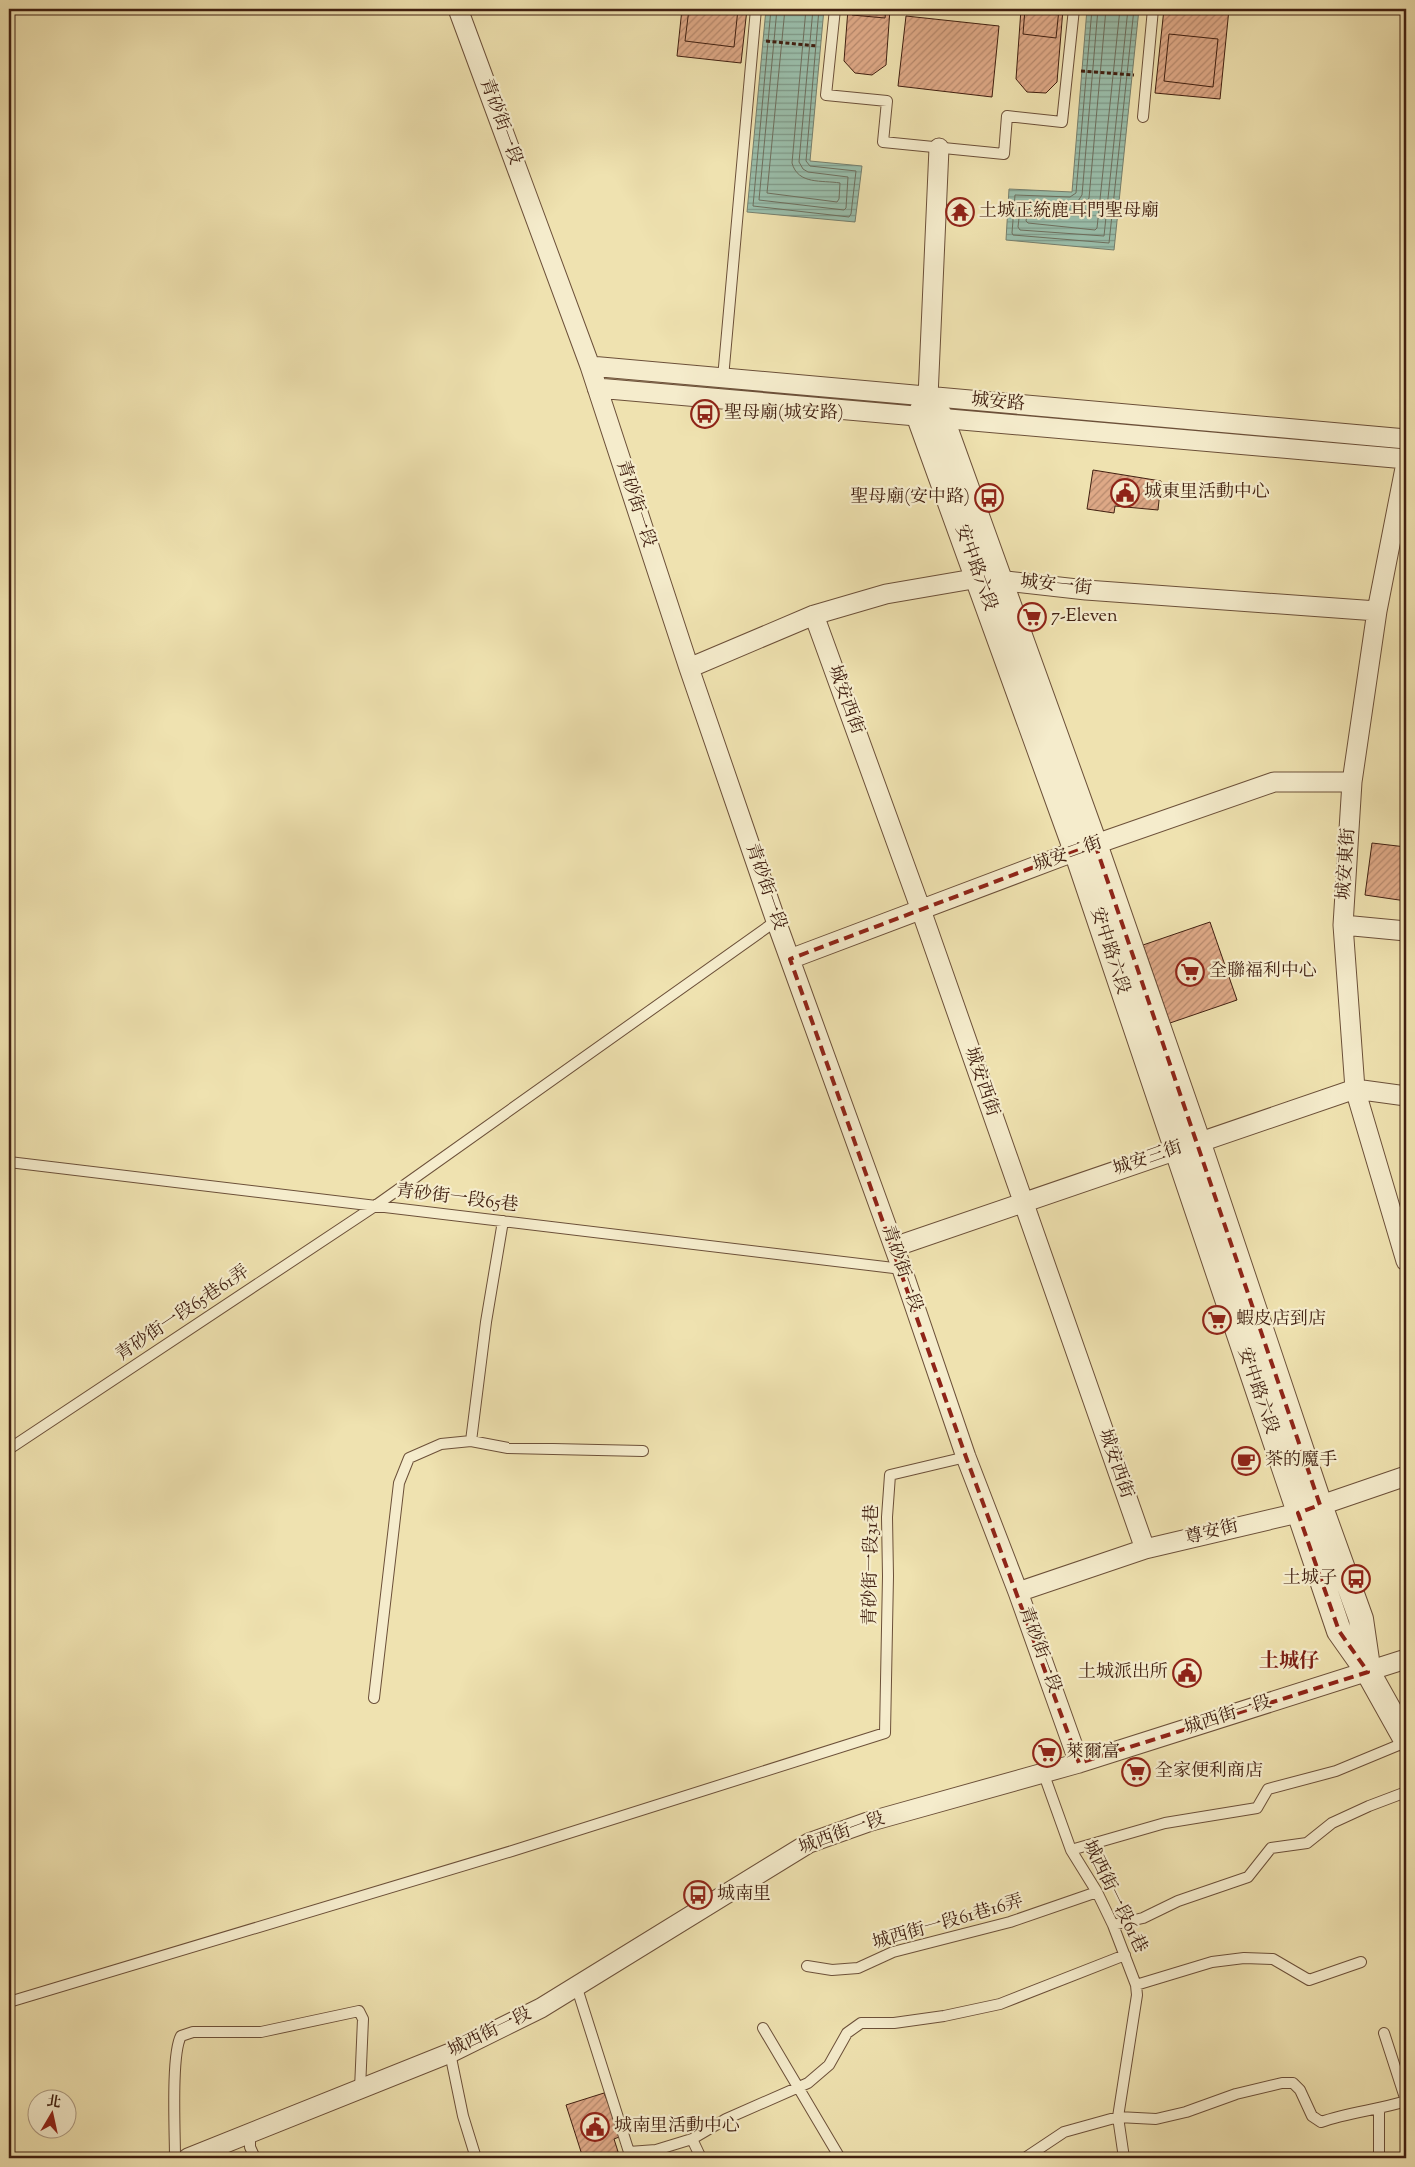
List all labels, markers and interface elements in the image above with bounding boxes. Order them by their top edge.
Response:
street label: 青砂街一段 [472,75,528,169]
temple icon: 土城正統鹿耳門聖母廟 [945,197,975,227]
place label: 土城正統鹿耳門聖母廟 [979,199,1159,225]
street label: 城安路 [970,388,1026,418]
bus stop icon: 聖母廟(城安路) [690,399,720,429]
place label: 聖母廟(城安路) [724,401,844,427]
street label: 青砂街一段 [609,457,661,551]
public building icon: 城東里活動中心 [1110,478,1140,508]
place label: 城東里活動中心 [1144,480,1270,506]
bus stop icon: 聖母廟(安中路) [974,483,1004,513]
place label: 聖母廟(安中路) [850,485,970,511]
street label: 安中路六段 [947,521,1003,615]
street label: 城安一街 [1019,569,1093,603]
supermarket icon: 7-Eleven [1017,602,1047,632]
place label: 7-Eleven [1051,604,1118,630]
street label: 城安西街 [820,662,870,738]
street label: 城安東街 [1332,827,1362,901]
street label: 城安二街 [1030,830,1106,880]
street label: 青砂街一段 [738,840,792,934]
street label: 安中路六段 [1083,904,1135,998]
supermarket icon: 全聯福利中心 [1175,957,1205,987]
place label: 全聯福利中心 [1209,959,1317,985]
street label: 城安西街 [957,1044,1005,1120]
street label: 城安三街 [1110,1135,1186,1183]
street label: 青砂街一段65巷 [394,1179,520,1219]
street label: 青砂街一段 [874,1222,928,1316]
street label: 青砂街一段65巷61弄 [111,1260,255,1368]
supermarket icon: 蝦皮店到店 [1202,1305,1232,1335]
place label: 蝦皮店到店 [1236,1307,1326,1333]
street label: 安中路六段 [1230,1344,1284,1438]
street label: 城安西街 [1091,1426,1139,1502]
cafe icon: 茶的魔手 [1231,1446,1261,1476]
place label: 茶的魔手 [1265,1448,1337,1474]
street label: 青砂街一段31巷 [858,1504,886,1626]
street label: 尊安街 [1183,1514,1241,1552]
bus stop icon: 土城子 [1341,1564,1371,1594]
place label: 土城子 [1283,1566,1337,1592]
street label: 青砂街一段 [1011,1603,1067,1697]
district label: 土城仔 [1259,1648,1319,1677]
public building icon: 土城派出所 [1172,1658,1202,1688]
place label: 土城派出所 [1078,1660,1168,1686]
street label: 城西街一段 [1181,1690,1275,1742]
supermarket icon: 萊爾富 [1032,1738,1062,1768]
place label: 萊爾富 [1066,1740,1120,1766]
supermarket icon: 全家便利商店 [1121,1757,1151,1787]
place label: 全家便利商店 [1155,1759,1263,1785]
street label: 城西街一段 [795,1806,889,1862]
street label: 城西街一段61巷 [1075,1836,1153,1958]
bus stop icon: 城南里 [683,1880,713,1910]
place label: 城南里 [717,1882,771,1908]
street label: 城西街一段61巷16弄 [869,1889,1027,1957]
street label: 城西街一段 [444,2002,536,2064]
north arrow [28,2090,78,2140]
text: 北 [45,2092,62,2114]
public building icon: 城南里活動中心 [580,2112,610,2142]
place label: 城南里活動中心 [614,2114,740,2140]

